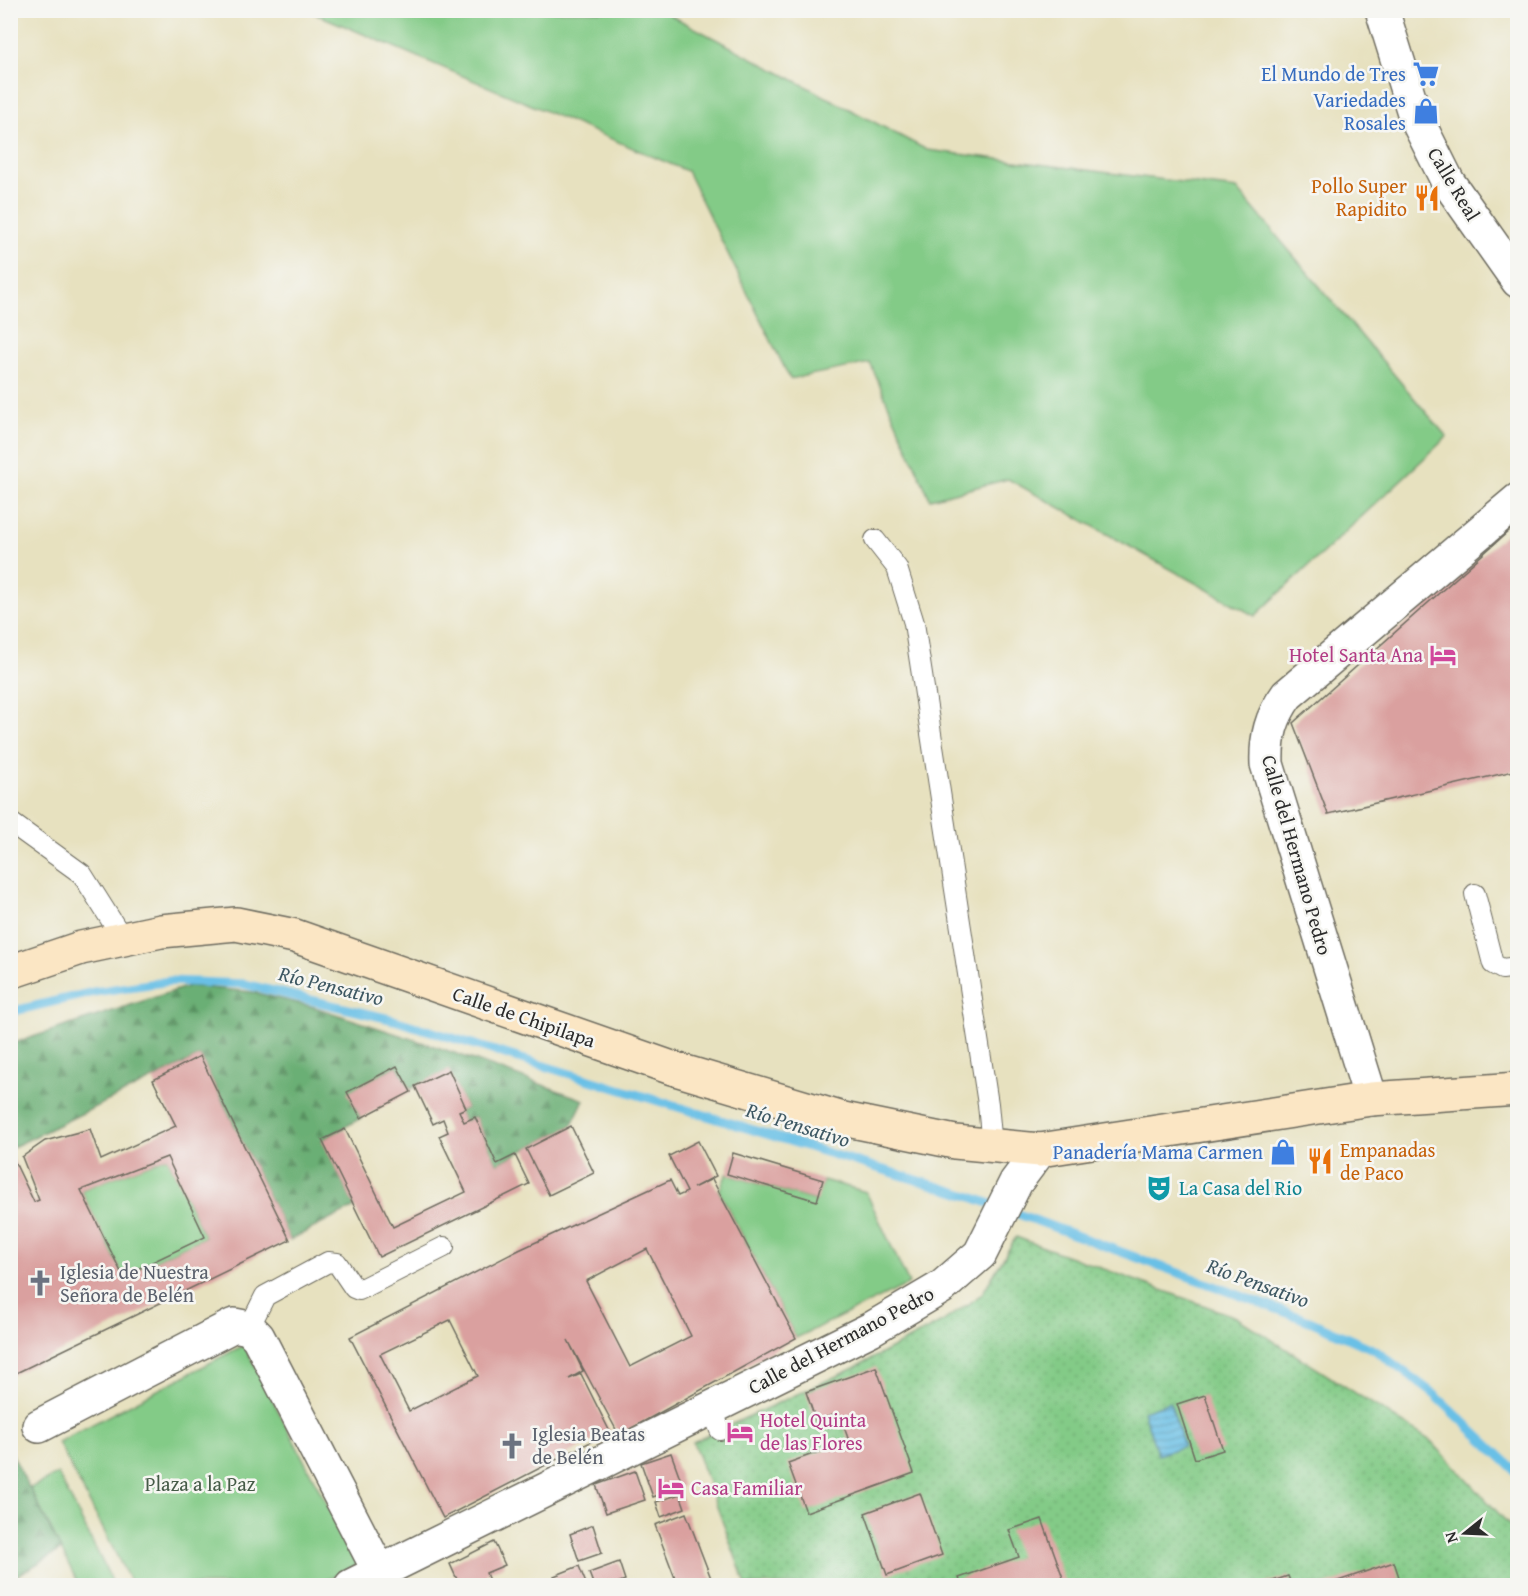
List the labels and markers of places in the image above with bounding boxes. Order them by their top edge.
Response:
place label: El Mundo de Tres [1261,59,1406,88]
supermarket icon: El Mundo de Tres [1411,59,1441,89]
place label: Variedades Rosales [1313,85,1406,137]
shop icon: Variedades Rosales [1411,96,1441,126]
place label: Pollo Super Rapidito [1311,171,1407,223]
restaurant icon: Pollo Super Rapidito [1412,183,1442,213]
place label: Hotel Santa Ana [1289,640,1424,669]
hotel icon: Hotel Santa Ana [1428,640,1458,670]
place label: Empanadas de Paco [1340,1135,1436,1187]
place label: Panadería Mama Carmen [1053,1137,1263,1166]
shop icon: Panadería Mama Carmen [1268,1137,1298,1167]
restaurant icon: Empanadas de Paco [1305,1146,1335,1176]
theatre icon: La Casa del Rio [1144,1173,1174,1203]
place label: La Casa del Rio [1179,1173,1302,1202]
place label: Iglesia de Nuestra Señora de Belén [60,1257,209,1309]
church icon: Iglesia de Nuestra Señora de Belén [25,1268,55,1298]
place label: Hotel Quinta de las Flores [760,1405,867,1457]
hotel icon: Hotel Quinta de las Flores [725,1417,755,1447]
place label: Iglesia Beatas de Belén [532,1419,645,1471]
church icon: Iglesia Beatas de Belén [497,1431,527,1461]
hotel icon: Casa Familiar [656,1473,686,1503]
place label: Casa Familiar [691,1473,802,1502]

